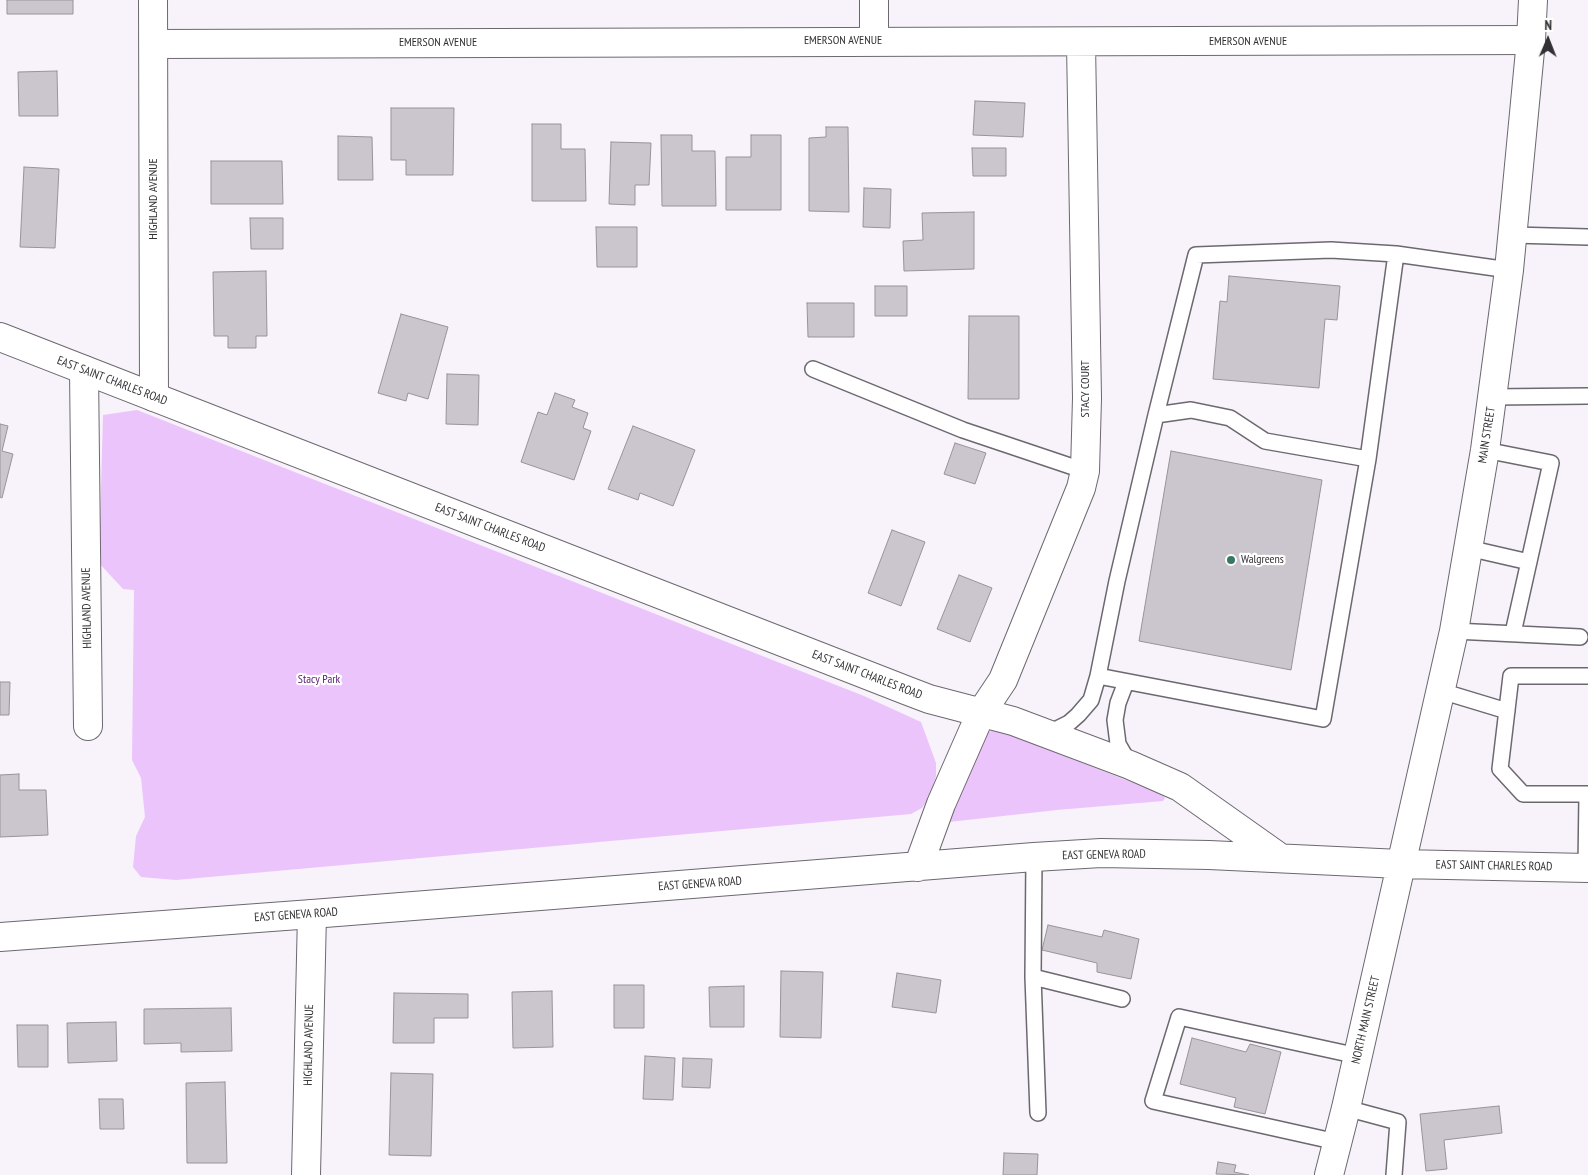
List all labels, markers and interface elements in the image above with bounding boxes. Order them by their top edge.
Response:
north arrow [1523,15,1573,65]
text: N [1544,16,1552,34]
street label: EMERSON AVENUE [804,34,882,48]
street label: EMERSON AVENUE [1209,35,1287,49]
street label: EMERSON AVENUE [399,36,477,50]
street label: HIGHLAND AVENUE [147,158,161,240]
street label: EAST SAINT CHARLES ROAD [55,353,169,409]
street label: STACY COURT [1079,360,1093,418]
street label: MAIN STREET [1475,406,1499,464]
street label: EAST SAINT CHARLES ROAD [433,500,547,556]
place label: Walgreens [1241,553,1284,567]
marker: Walgreens [1225,554,1237,566]
street label: HIGHLAND AVENUE [79,567,95,649]
street label: EAST SAINT CHARLES ROAD [810,647,924,703]
park label: Stacy Park [298,673,340,687]
street label: EAST GENEVA ROAD [1062,847,1146,863]
street label: EAST SAINT CHARLES ROAD [1436,858,1552,874]
street label: EAST GENEVA ROAD [658,874,742,894]
street label: EAST GENEVA ROAD [254,905,338,925]
street label: NORTH MAIN STREET [1349,975,1383,1065]
street label: HIGHLAND AVENUE [301,1004,317,1086]

